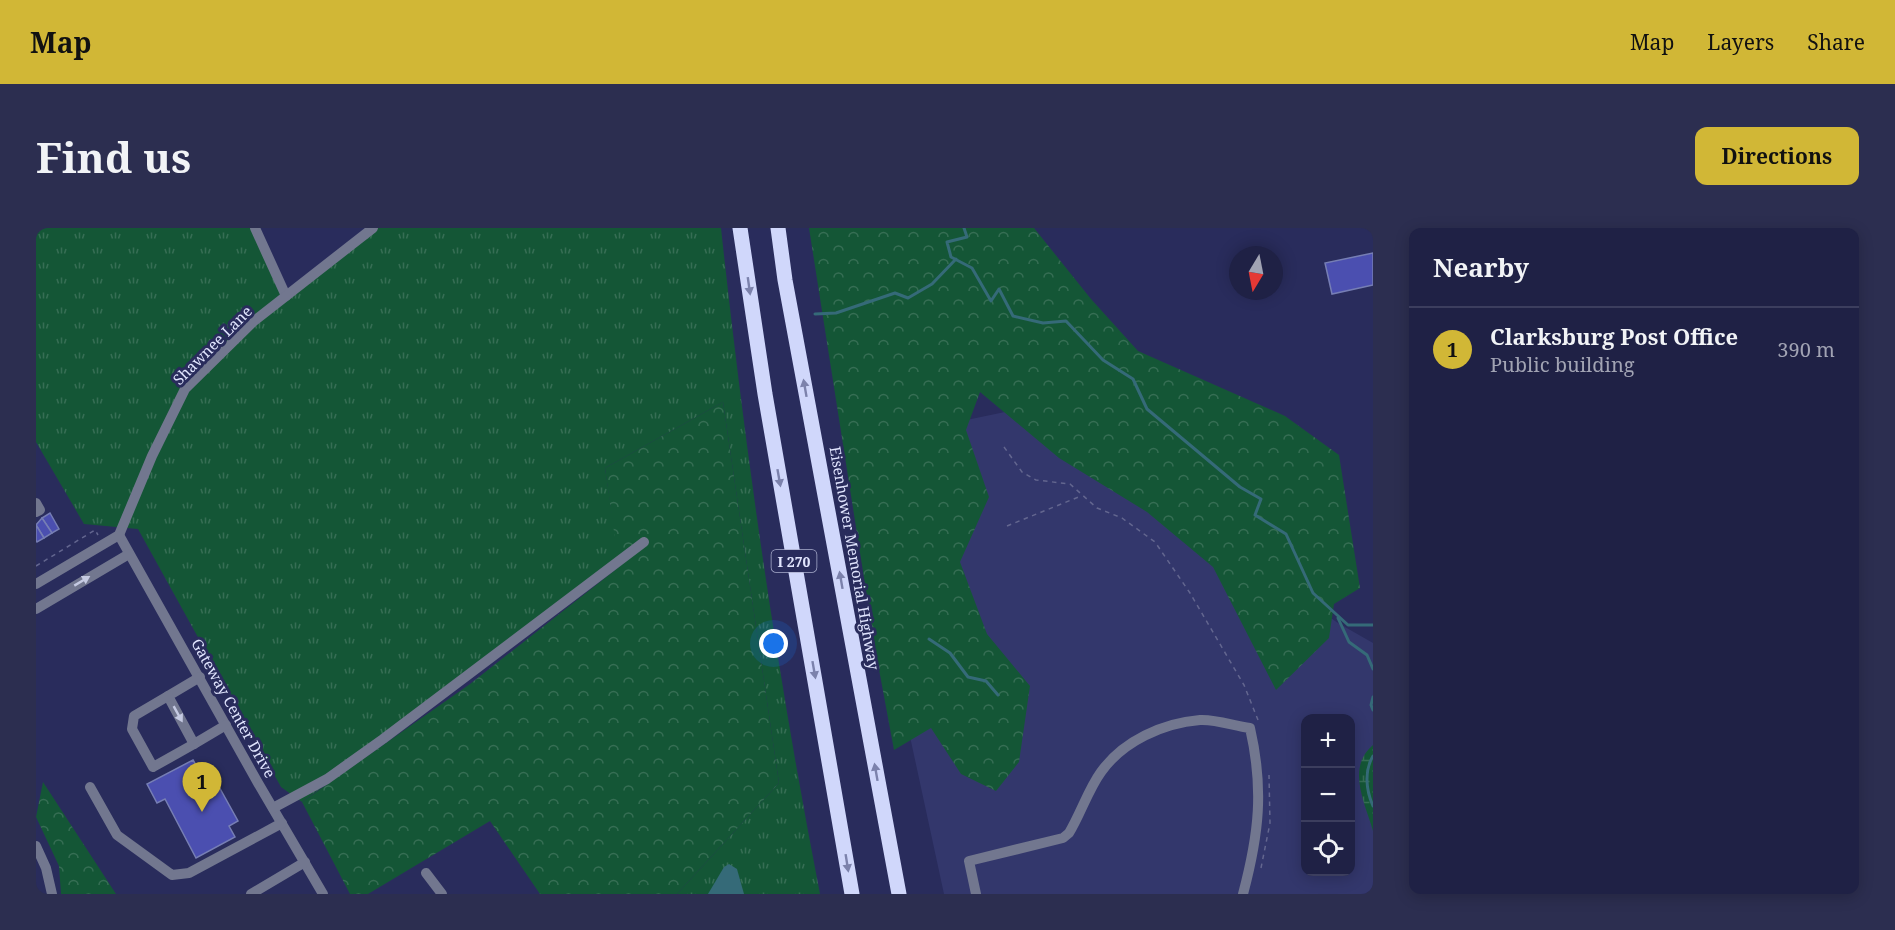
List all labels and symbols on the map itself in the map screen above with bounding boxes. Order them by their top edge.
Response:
north arrow [1229,246,1283,300]
one-way arrow [744,276,753,295]
street label: Shawnee Lane [168,301,256,389]
one-way arrow [800,379,809,398]
street label: Eisenhower Memorial Highway [825,445,885,672]
one-way arrow [775,469,784,488]
road number: I 270 [772,550,816,572]
one-way arrow [836,570,845,589]
one-way arrow [74,576,90,587]
your location [759,629,788,658]
street label: Gateway Center Drive [187,635,281,781]
one-way arrow [810,661,819,680]
one-way arrow [173,706,183,723]
pin: 1 [182,762,222,812]
one-way arrow [871,762,880,781]
one-way arrow [842,853,851,872]

